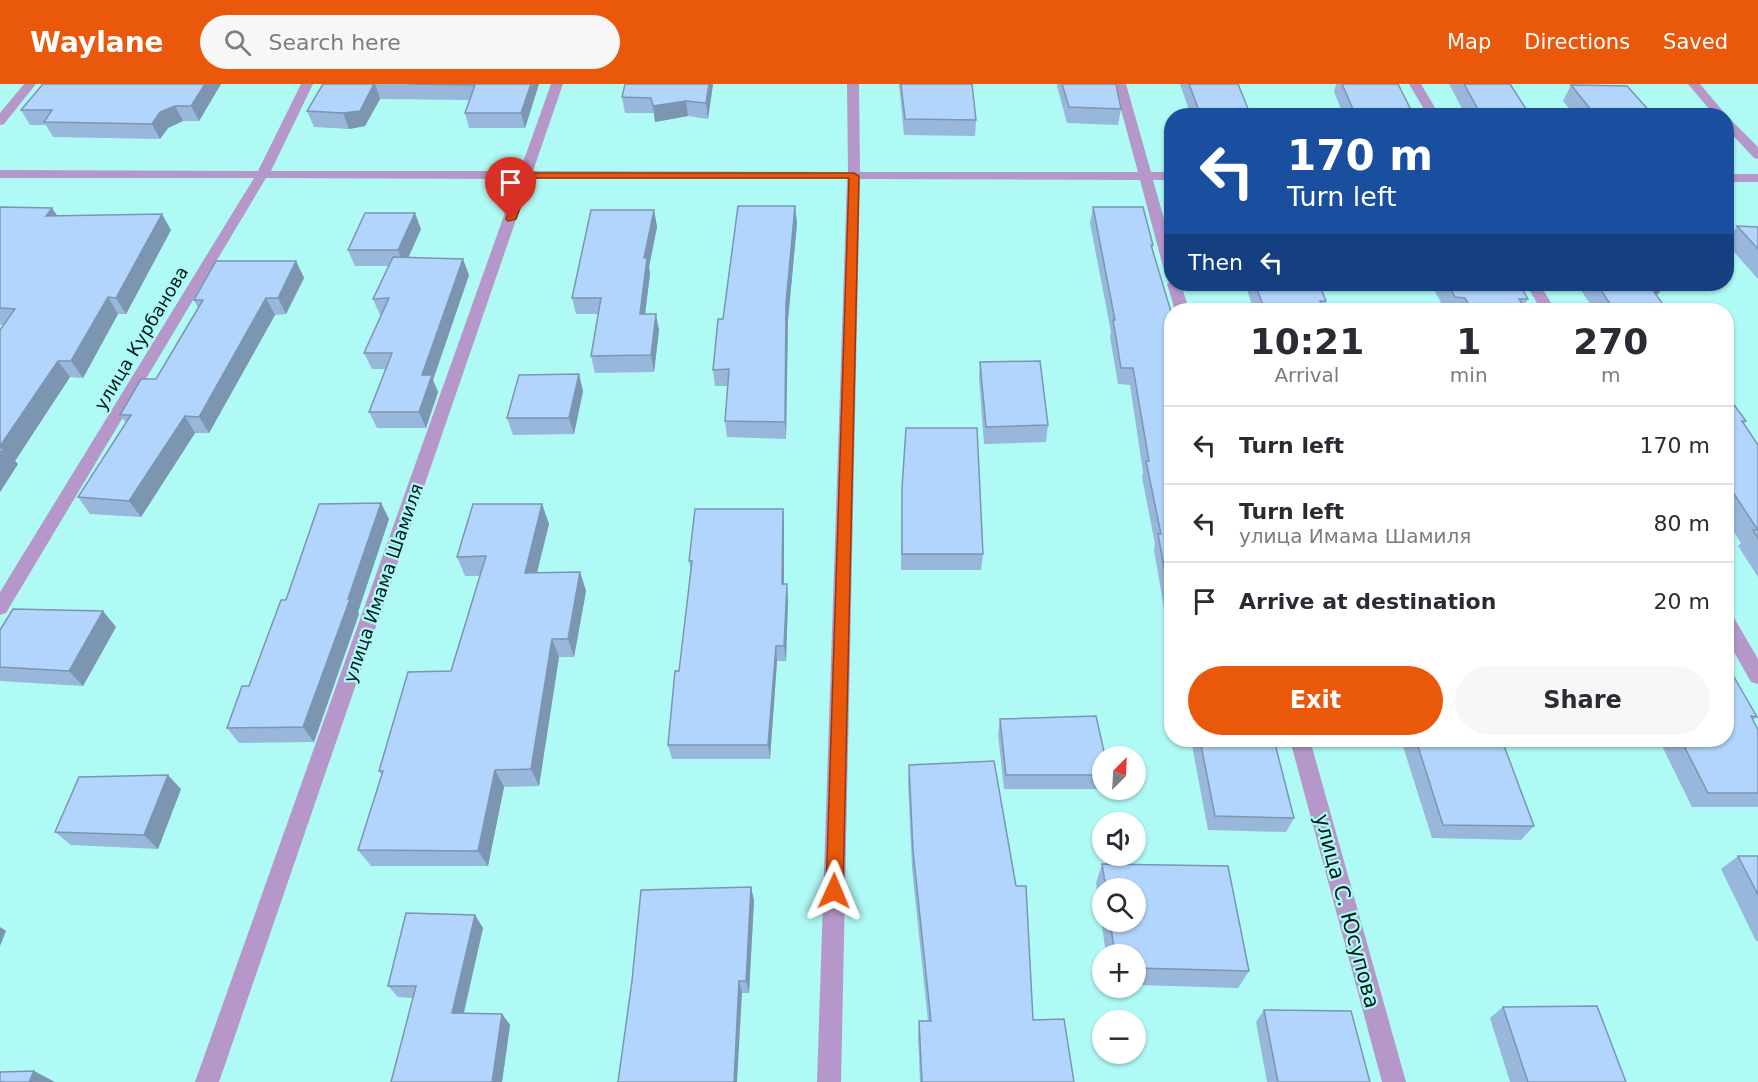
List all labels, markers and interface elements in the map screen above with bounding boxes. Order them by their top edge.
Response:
search box [200,15,620,69]
text: Waylane [30,26,164,59]
icon: search [221,26,254,59]
text: Search here [269,30,401,55]
text: Map [1447,30,1491,54]
text: Directions [1524,30,1630,54]
text: Saved [1663,30,1728,54]
text: 170 m [1287,131,1433,180]
icon: left [1188,132,1266,210]
pin [485,157,536,219]
icon: arrive [494,166,527,199]
text: Turn left [1287,181,1397,212]
icon: left [1255,246,1288,279]
text: Then [1188,250,1243,275]
street label: улица Курбанова [90,262,192,414]
text: 10:21 [1250,321,1364,362]
text: 1 [1456,321,1481,362]
text: 270 [1573,321,1648,362]
text: Arrival [1274,363,1339,387]
text: min [1450,363,1488,387]
text: m [1601,363,1621,387]
icon: left [1188,429,1221,462]
text: Turn left [1239,433,1344,458]
text: 170 m [1640,433,1710,458]
street label: улица Имама Шамиля [339,481,427,685]
text: Turn left [1239,499,1344,524]
icon: left [1188,507,1221,540]
text: 80 m [1654,511,1710,536]
text: улица Имама Шамиля [1239,524,1471,548]
icon: arrive [1188,585,1221,618]
text: Arrive at destination [1239,589,1496,614]
text: 20 m [1654,589,1710,614]
button: Exit [1188,666,1443,735]
button: Share [1455,666,1710,735]
north arrow [1092,746,1146,800]
map controls [1092,746,1146,1064]
street label: улица С. Юсупова [1310,811,1384,1011]
button: sound [1092,812,1146,866]
position arrow [802,859,866,923]
button: search [1092,878,1146,932]
button: + [1092,944,1146,998]
button: − [1092,1010,1146,1064]

